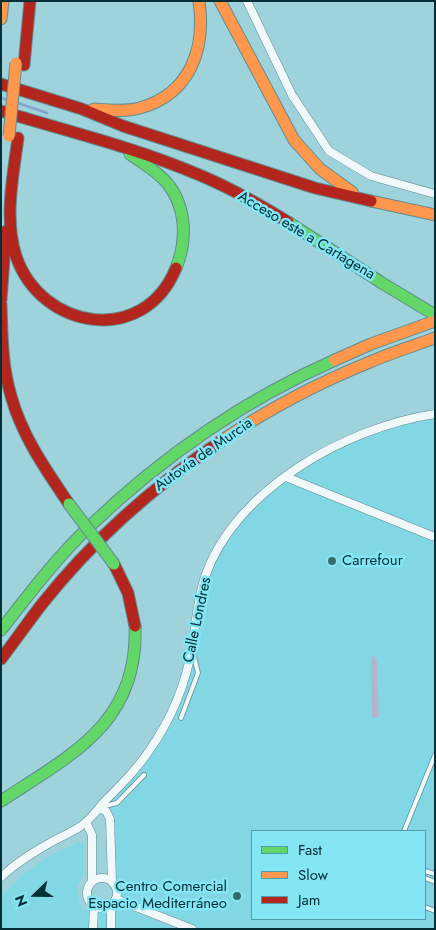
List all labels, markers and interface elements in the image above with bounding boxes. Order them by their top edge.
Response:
street label: Acceso este a Cartagena [234,188,378,284]
street label: Autovía de Murcia [152,415,256,495]
place label: Carrefour [342,552,403,570]
marker: Carrefour [326,555,338,567]
street label: Calle Londres [180,576,216,664]
legend [251,830,426,920]
text: Fast [298,839,322,861]
text: Slow [298,864,328,886]
north arrow [10,870,60,920]
place label: Centro Comercial Espacio Mediterráneo [88,878,227,913]
text: Jam [298,889,321,911]
marker: Centro Comercial Espacio Mediterráneo [231,890,243,902]
text: N [10,892,32,910]

